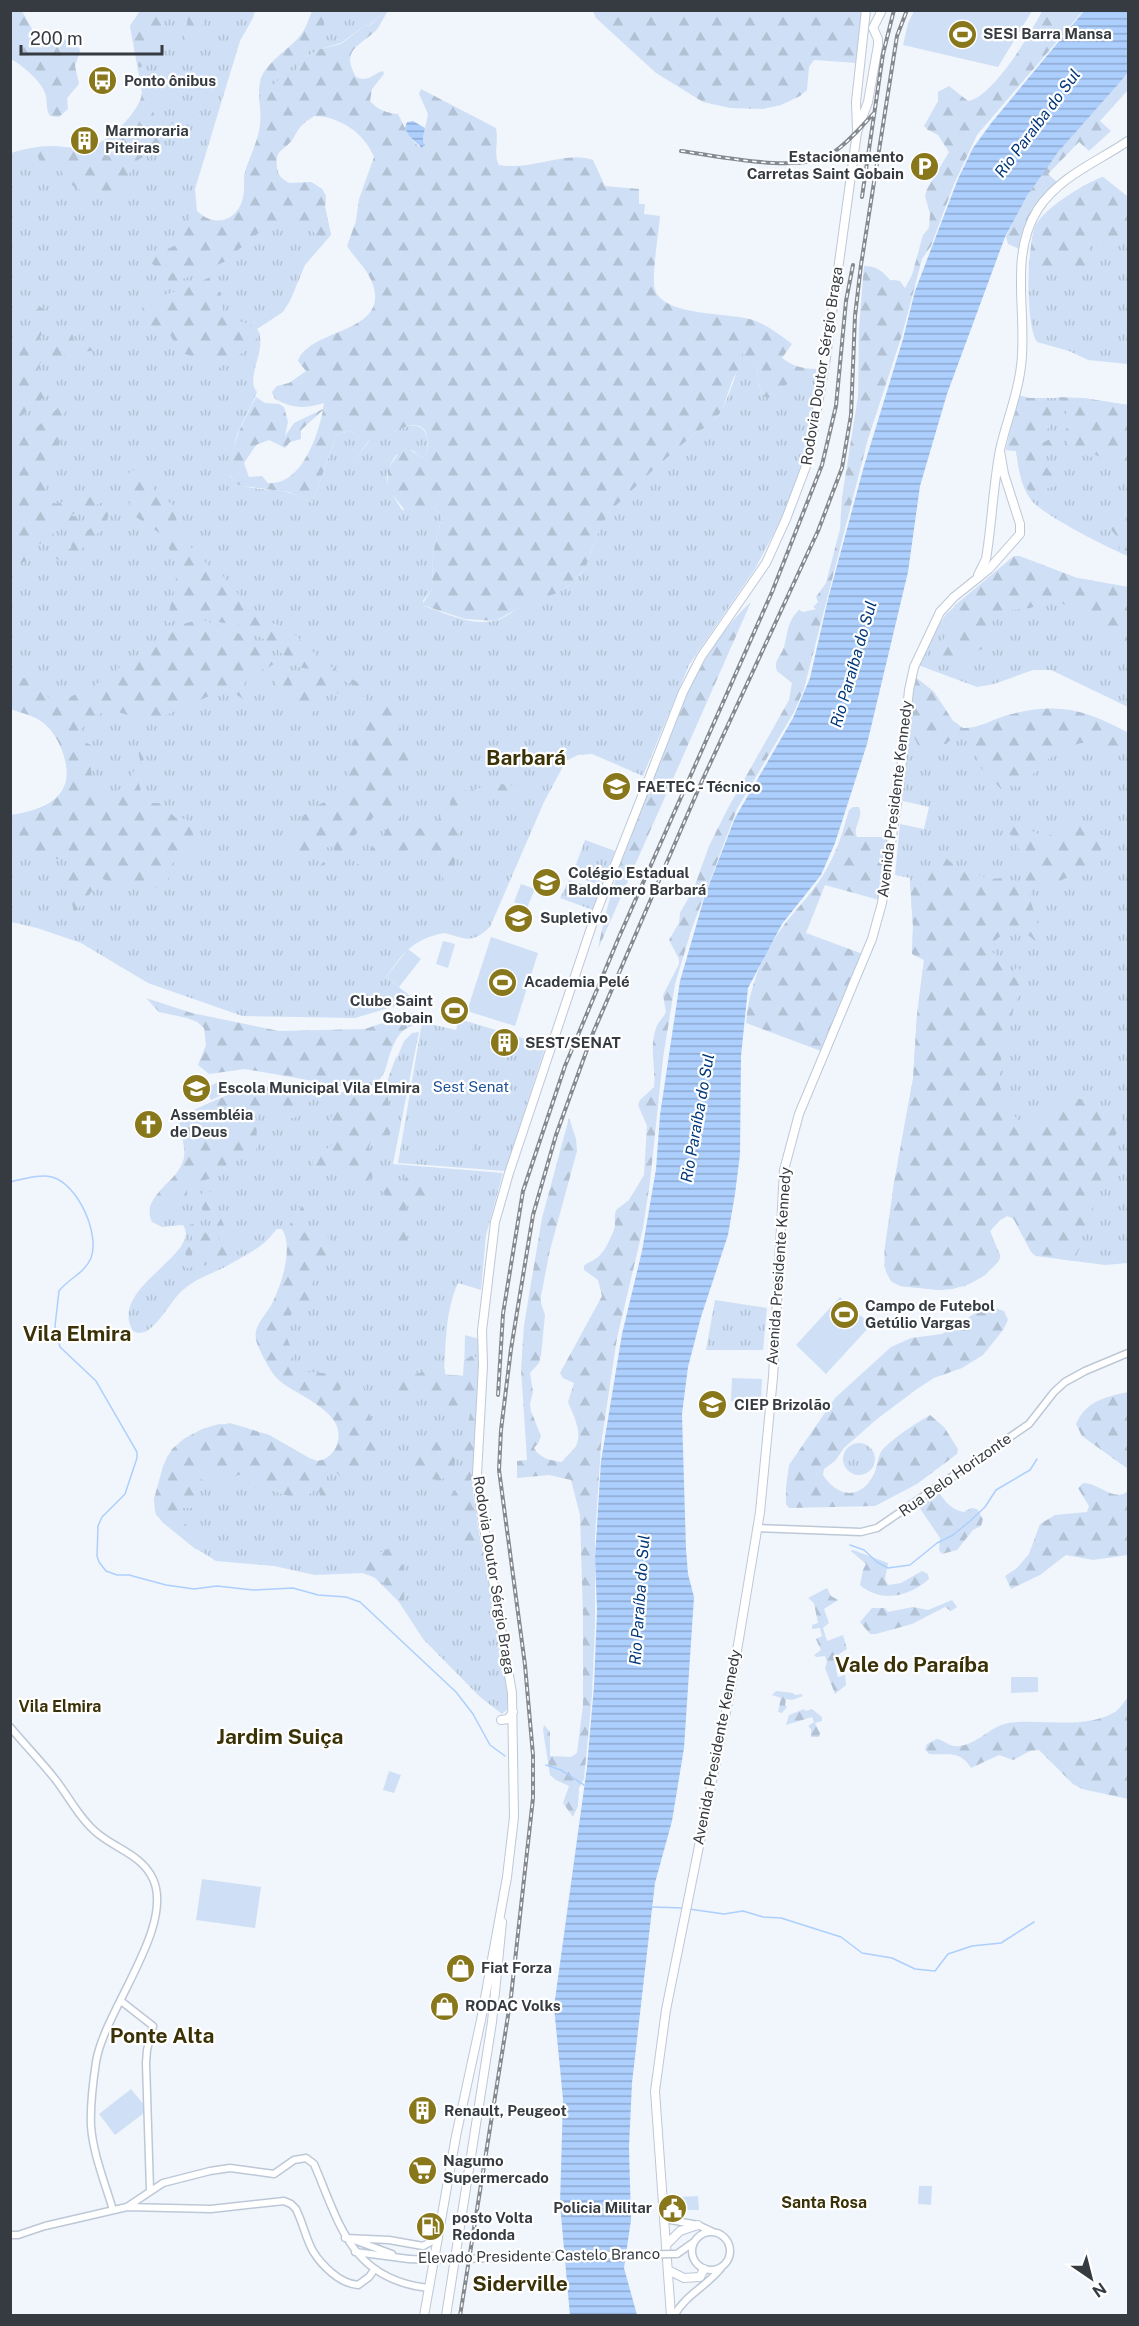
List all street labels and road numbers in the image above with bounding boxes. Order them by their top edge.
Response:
street label: Rodovia Doutor Sérgio Braga [797,265,846,466]
street label: Avenida Presidente Kennedy [874,699,915,898]
street label: Avenida Presidente Kennedy [763,1166,794,1366]
street label: Rua Belo Horizonte [895,1429,1014,1520]
street label: Rodovia Doutor Sérgio Braga [470,1474,519,1675]
street label: Avenida Presidente Kennedy [689,1648,744,1846]
street label: Elevado Presidente Castelo Branco [418,2245,660,2266]

